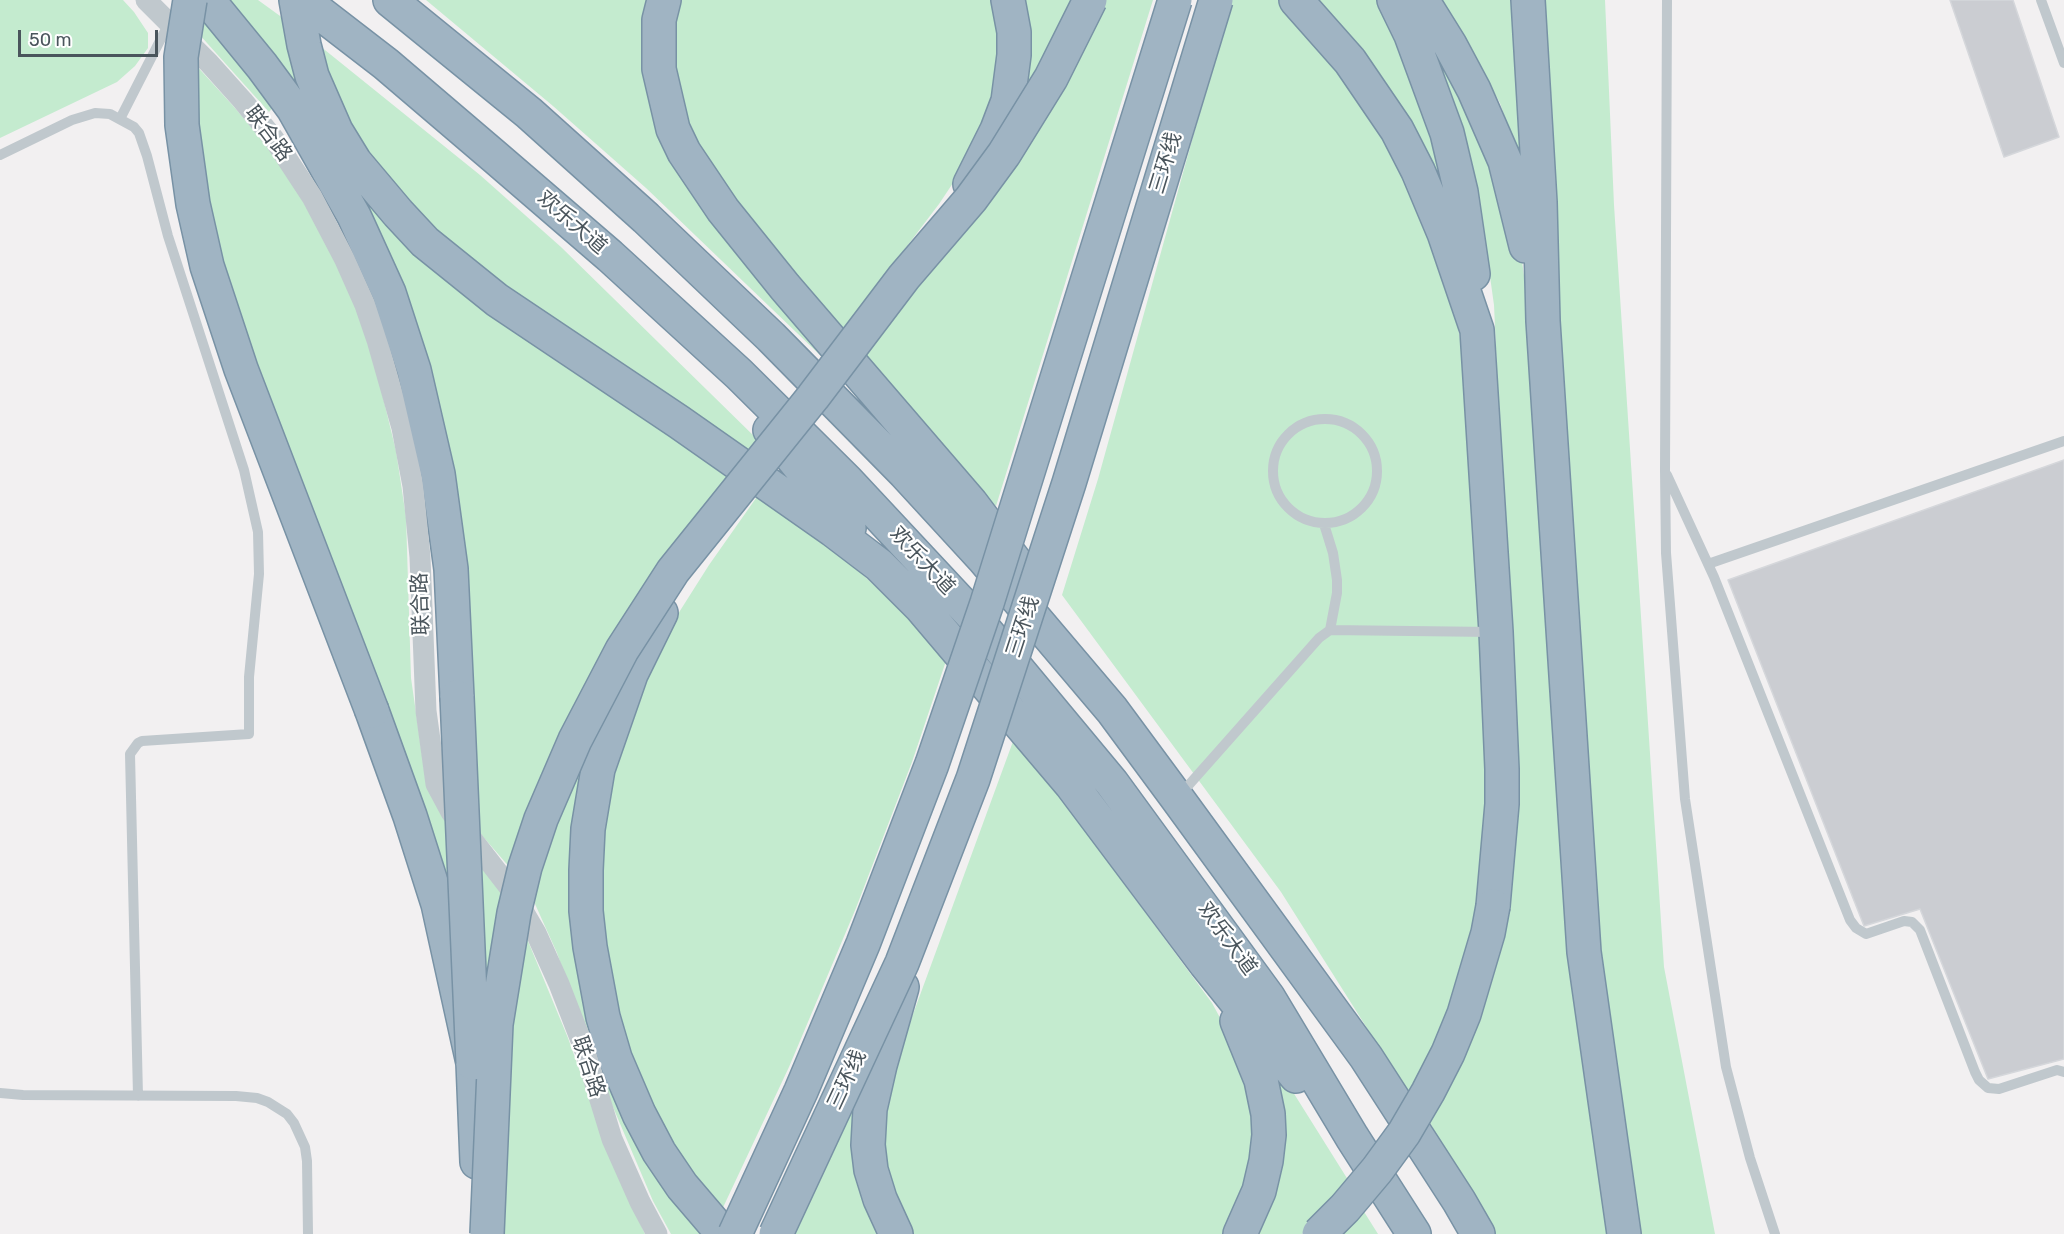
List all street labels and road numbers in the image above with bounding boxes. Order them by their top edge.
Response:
street label: 联合路 [239,101,297,167]
street label: 三环线 [1145,129,1187,197]
street label: 欢乐大道 [532,186,612,260]
street label: 欢乐大道 [884,522,960,600]
street label: 联合路 [407,572,435,636]
street label: 三环线 [1001,593,1045,661]
street label: 欢乐大道 [1192,898,1262,980]
street label: 联合路 [566,1033,610,1101]
street label: 三环线 [822,1046,872,1114]

